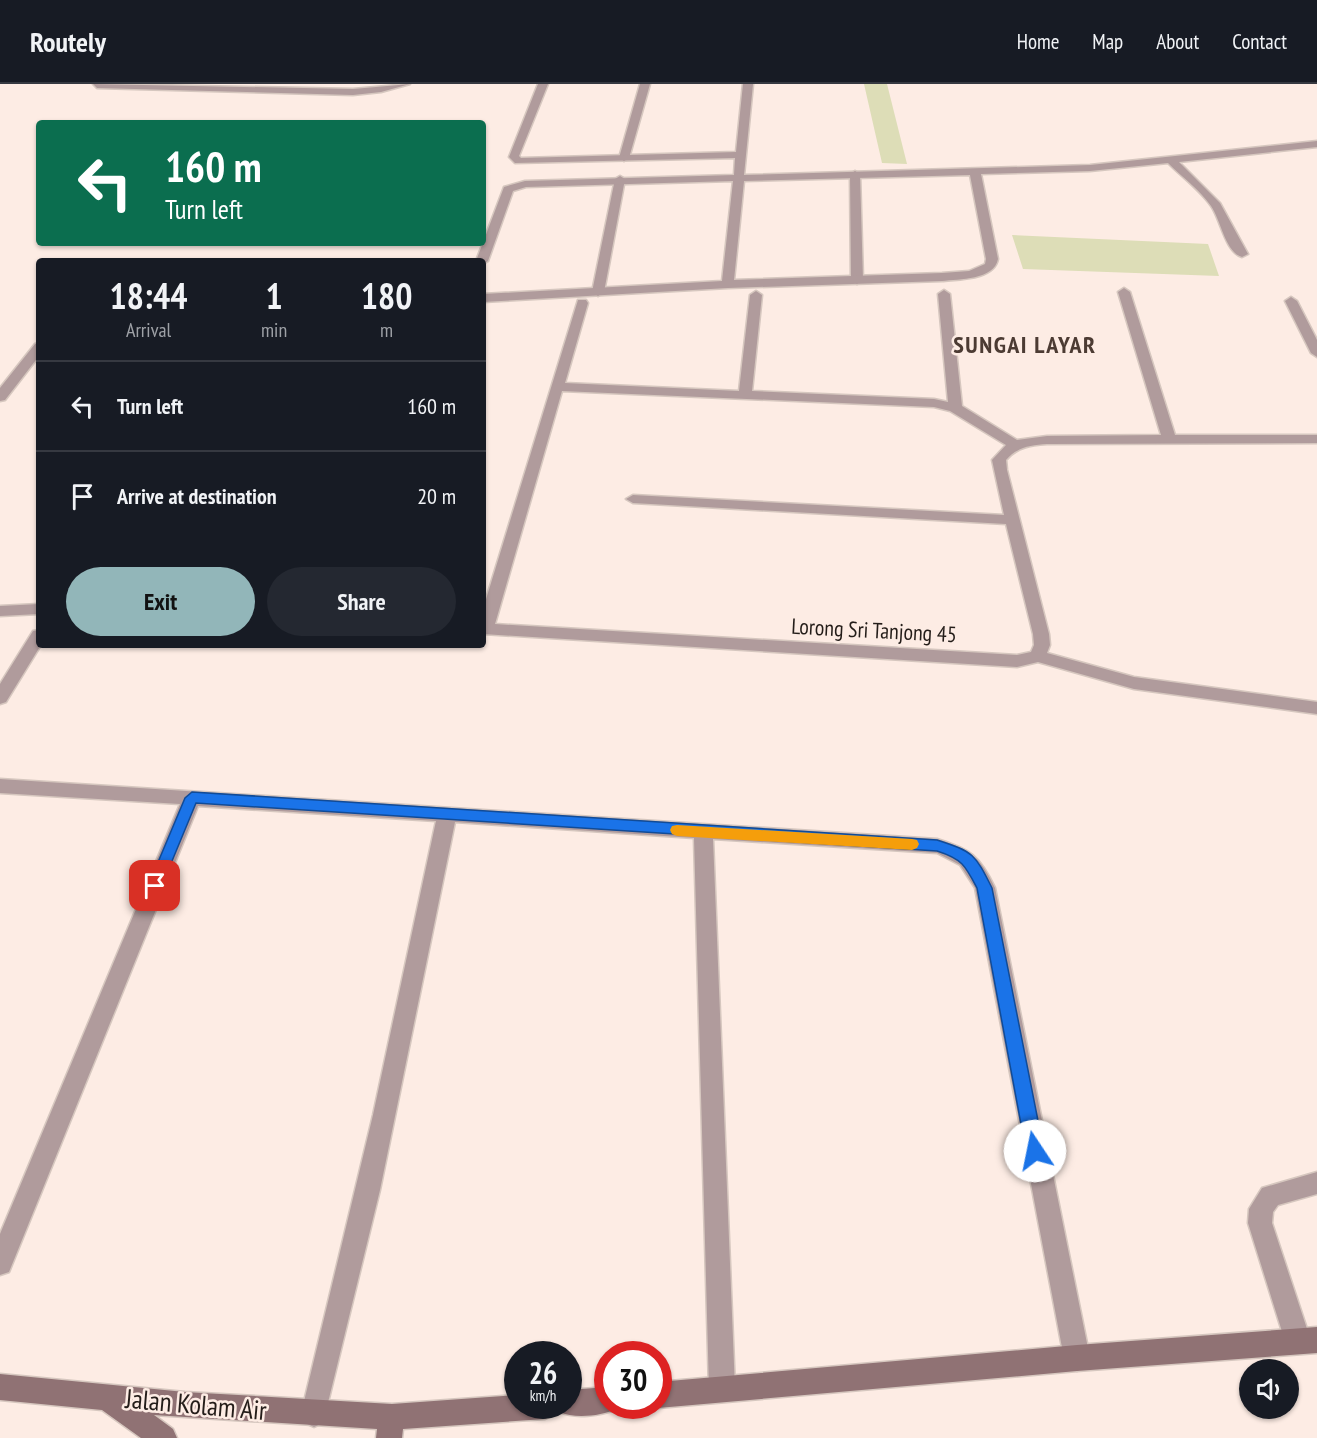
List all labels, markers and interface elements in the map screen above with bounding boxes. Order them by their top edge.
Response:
text: Routely [30,23,106,60]
text: Home [1017,28,1059,55]
text: Map [1092,28,1123,55]
text: About [1156,28,1199,55]
text: Contact [1232,28,1287,55]
text: 160 m [165,139,262,194]
icon: left [66,144,144,222]
text: Turn left [165,192,243,226]
text: 18:44 [110,272,187,319]
text: 1 [265,272,283,319]
text: 180 [361,272,412,319]
text: Arrival [126,317,171,343]
text: min [261,317,287,343]
text: m [380,317,393,343]
district label: SUNGAI LAYAR [953,329,1097,360]
icon: left [66,390,99,423]
text: Turn left [117,392,183,420]
text: 160 m [407,392,456,420]
icon: arrive [66,480,99,513]
text: Arrive at destination [117,482,277,510]
text: 20 m [417,482,456,510]
button: Exit [66,567,255,636]
button: Share [267,567,456,636]
street label: Lorong Sri Tanjong 45 [791,612,957,648]
pin [129,860,180,911]
icon: arrive [138,869,171,902]
position arrow [1003,1119,1067,1183]
speed limit sign: 30 [594,1341,672,1419]
text: 26 [529,1353,557,1392]
map controls [1239,1359,1299,1419]
button: sound [1239,1359,1299,1419]
street label: Jalan Kolam Air [123,1381,269,1427]
text: km/h [530,1386,556,1405]

